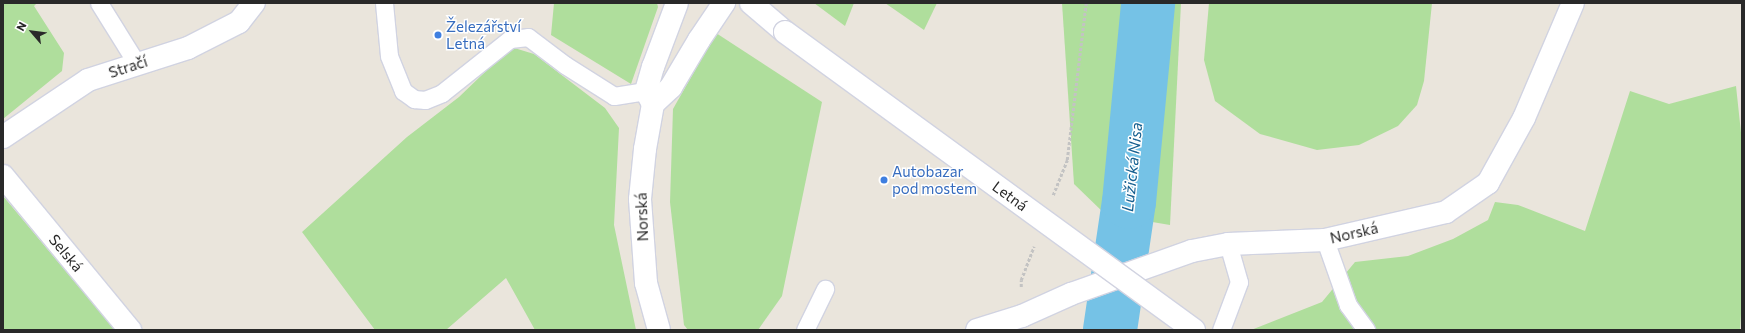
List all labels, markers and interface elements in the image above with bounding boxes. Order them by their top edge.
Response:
north arrow [12,12,52,52]
place label: Železářství Letná [446,17,521,52]
text: N [13,19,29,33]
marker: Železářství Letná [433,30,443,40]
street label: Stračí [106,52,150,82]
water label: Lužická Nisa [1118,121,1146,213]
place label: Autobazar pod mostem [892,162,977,197]
marker: Autobazar pod mostem [879,175,889,185]
street label: Letná [989,177,1031,215]
street label: Norská [632,192,652,242]
street label: Norská [1328,219,1380,247]
street label: Selská [45,231,87,275]

